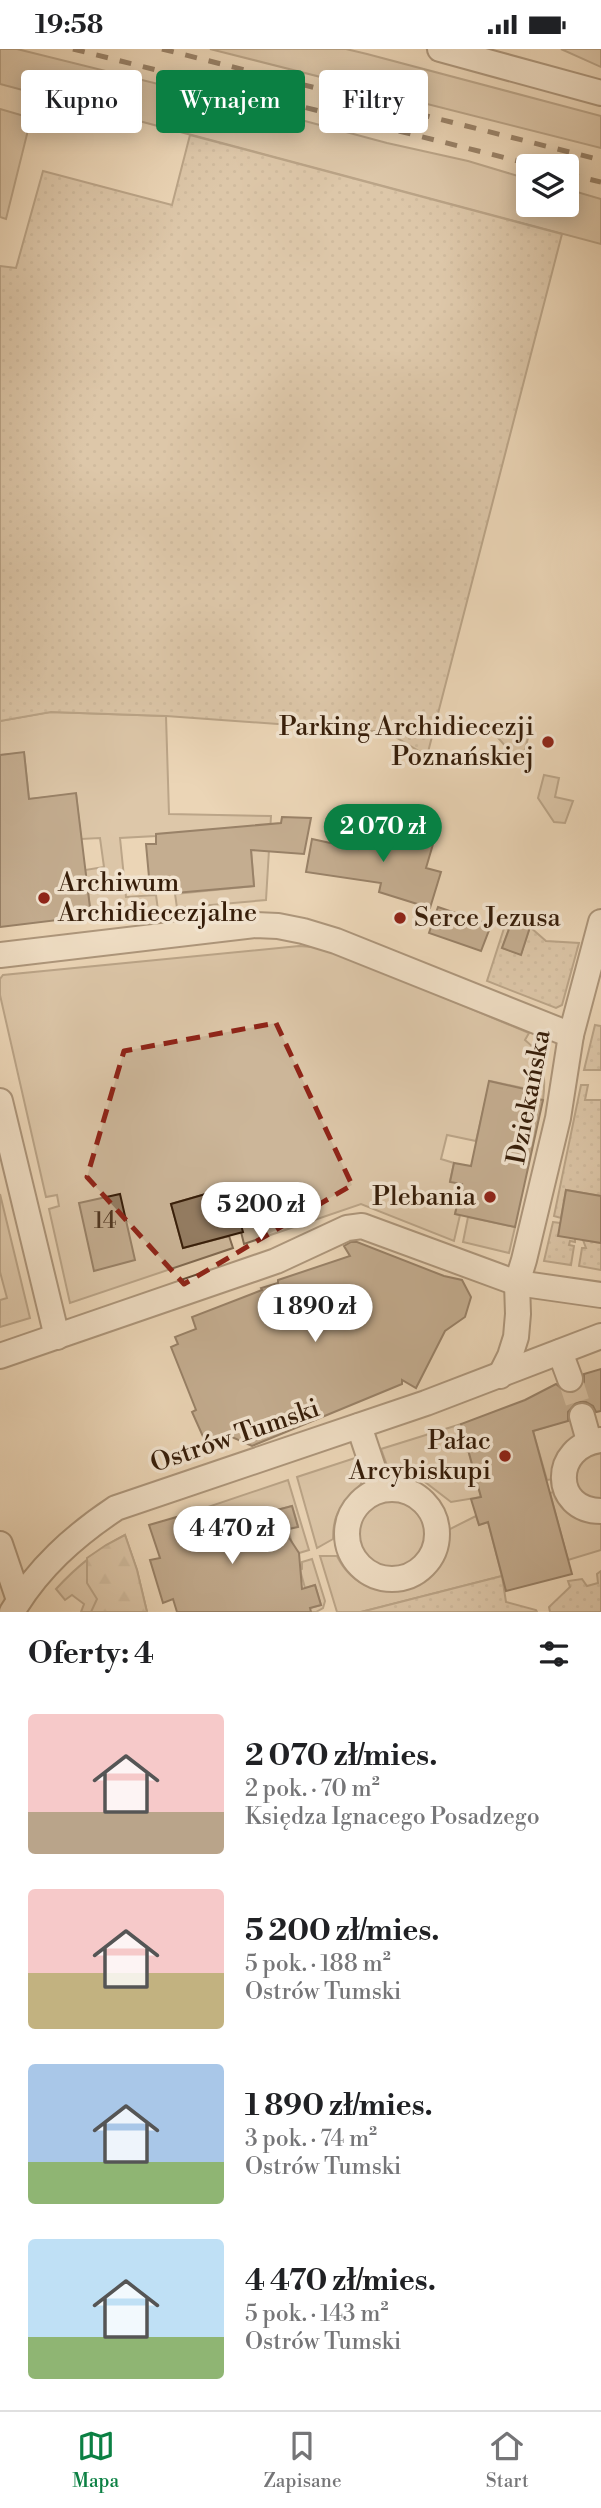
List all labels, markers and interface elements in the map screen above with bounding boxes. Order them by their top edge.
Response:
text: 19:58 [35,9,103,41]
chip: Kupno [21,70,142,133]
chip: Wynajem [156,70,305,133]
chip: Filtry [319,70,428,133]
map controls [516,154,579,217]
button: layers [516,154,579,217]
place label: Parking Archidiecezji Poznańskiej [279,711,534,773]
marker: Parking Archidiecezji Poznańskiej [540,734,556,750]
pin: 2 070 zł [311,805,455,864]
text: 2 070 zł [340,813,426,841]
place label: Archiwum Archidiecezjalne [57,867,257,929]
marker: Archiwum Archidiecezjalne [36,890,52,906]
place label: Serce Jezusa [414,902,562,934]
marker: Serce Jezusa [392,910,408,926]
street label: Dziekańska [500,1026,558,1167]
place label: Plebania [372,1181,477,1213]
pin: 5 200 zł [189,1183,333,1242]
marker: Plebania [482,1189,498,1205]
text: 5 200 zł [217,1191,305,1219]
house number: 14 [94,1207,116,1235]
pin: 1 890 zł [243,1285,387,1344]
text: 1 890 zł [274,1293,356,1321]
street label: Ostrów Tumski [146,1392,324,1480]
place label: Pałac Arcybiskupi [348,1425,491,1487]
marker: Pałac Arcybiskupi [497,1448,513,1464]
pin: 4 470 zł [160,1507,304,1566]
text: 4 470 zł [189,1515,275,1543]
text: Oferty: 4 [28,1635,154,1673]
icon: filters [535,1635,573,1673]
text: 2 070 zł/mies. [245,1737,437,1775]
icon: home [84,1742,168,1826]
text: 2 pok. · 70 m² [245,1775,380,1803]
text: Księdza Ignacego Posadzego [245,1803,540,1831]
text: 5 200 zł/mies. [245,1912,440,1950]
icon: home [84,1917,168,2001]
text: 5 pok. · 188 m² [245,1950,391,1978]
text: Ostrów Tumski [245,1978,401,2006]
text: 1 890 zł/mies. [245,2087,433,2125]
icon: home [84,2092,168,2176]
text: 3 pok. · 74 m² [245,2125,377,2153]
text: Ostrów Tumski [245,2153,401,2181]
text: 4 470 zł/mies. [245,2262,436,2300]
icon: home [84,2267,168,2351]
text: 5 pok. · 143 m² [245,2300,388,2328]
text: Ostrów Tumski [245,2328,401,2356]
tab: Mapa [72,2427,119,2493]
tab: Zapisane [263,2427,342,2493]
tab: Start [486,2427,529,2493]

